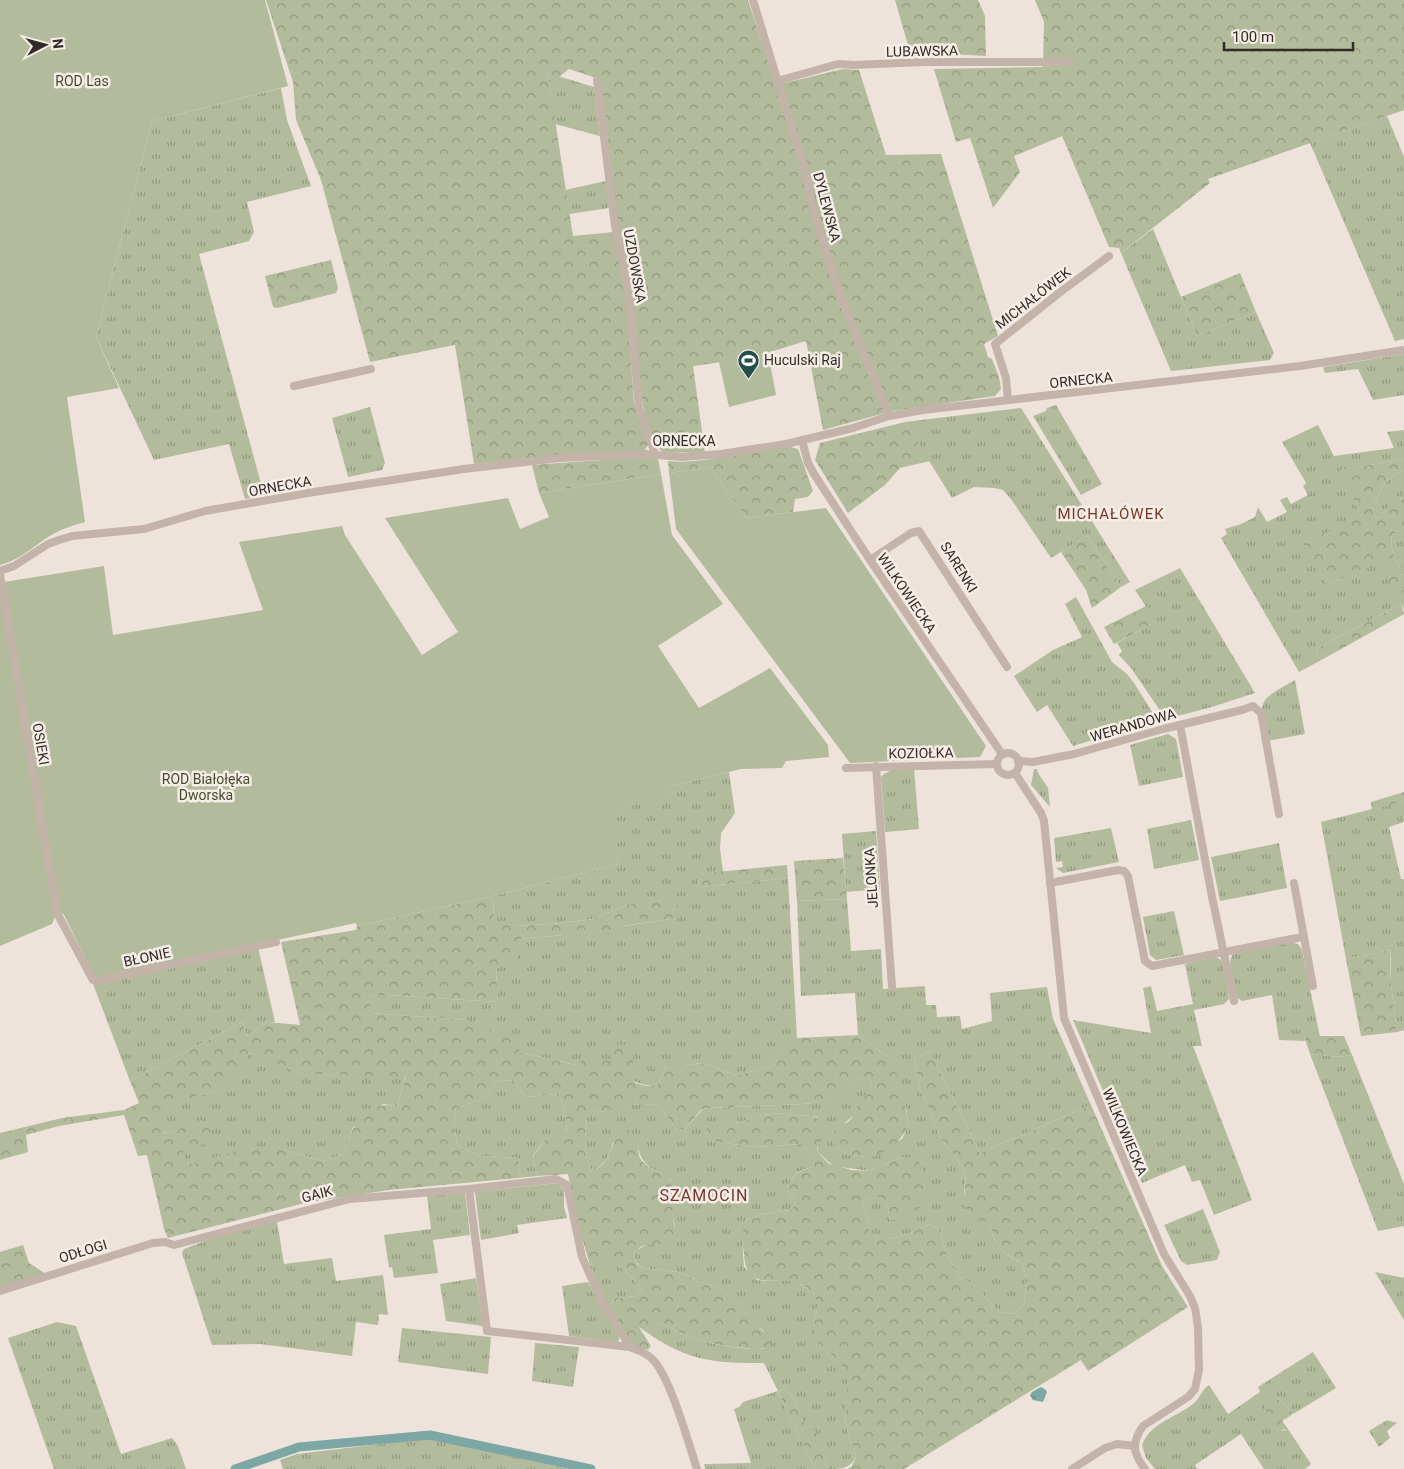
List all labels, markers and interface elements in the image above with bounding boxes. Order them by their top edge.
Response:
north arrow [20,20,70,70]
scale bar [1224,20,1353,52]
text: 100 m [1232,28,1274,46]
text: N [49,38,66,49]
street label: LUBAWSKA [886,42,958,60]
park label: ROD Las [55,73,109,89]
street label: DYLEWSKA [810,170,844,244]
street label: UZDOWSKA [621,228,649,304]
street label: MICHAŁÓWEK [992,263,1074,332]
sports icon: Huculski Raj [736,348,760,379]
place label: Huculski Raj [764,352,841,368]
street label: ORNECKA [1049,369,1113,391]
street label: ORNECKA [652,433,716,449]
street label: ORNECKA [247,473,313,499]
district label: MICHAŁÓWEK [1057,505,1165,523]
street label: SARENKI [937,539,981,595]
street label: WILKOWIECKA [874,550,940,636]
street label: WERANDOWA [1088,705,1178,745]
street label: OSIEKI [29,722,53,766]
street label: KOZIOŁKA [888,744,954,762]
park label: ROD Białołęka Dworska [162,771,250,803]
street label: JELONKA [861,847,881,909]
street label: BŁONIE [122,944,172,970]
street label: WILKOWIECKA [1099,1086,1151,1178]
street label: GAIK [300,1182,334,1206]
district label: SZAMOCIN [660,1186,748,1205]
street label: ODŁOGI [57,1236,109,1266]

